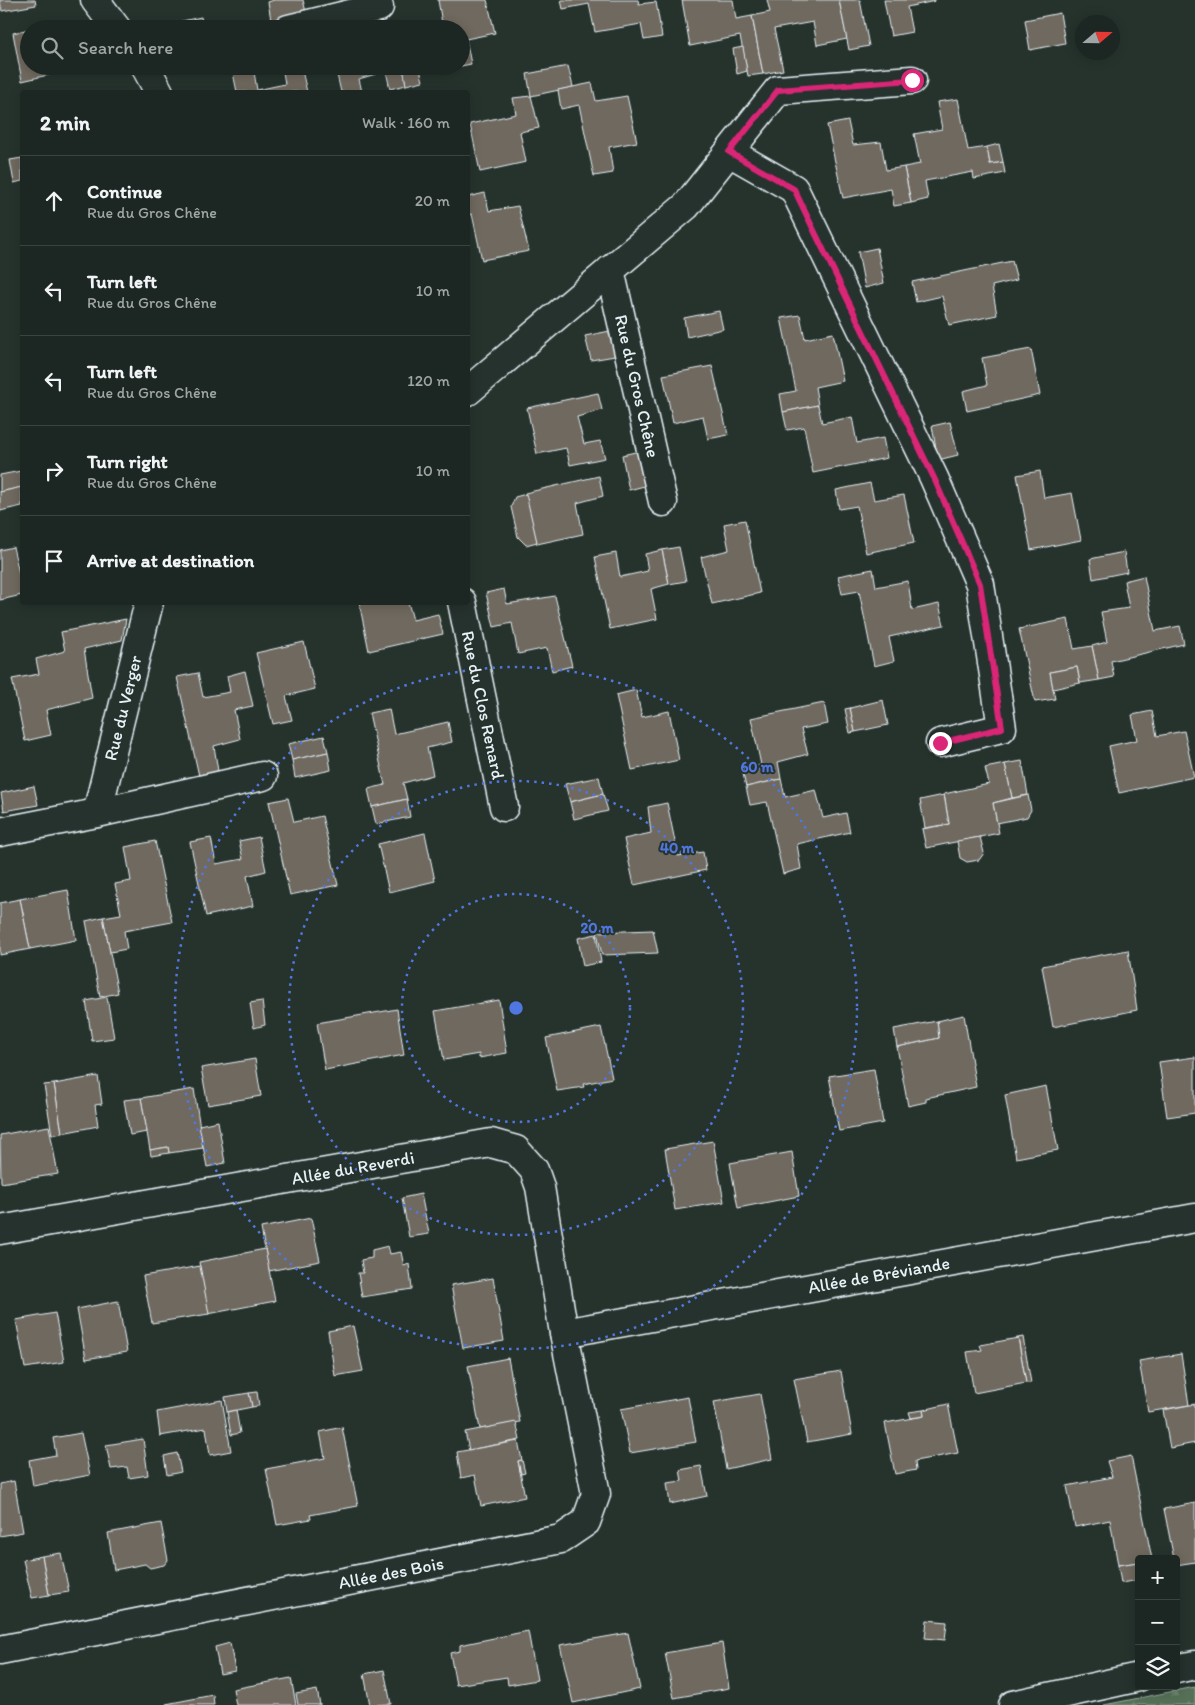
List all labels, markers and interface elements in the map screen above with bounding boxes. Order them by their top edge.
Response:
north arrow [1075,15,1120,60]
search box [20,20,470,75]
icon: search [38,34,66,62]
text: Search here [78,36,173,59]
route start [901,69,924,92]
text: 2 min [40,110,90,135]
text: Walk · 160 m [362,113,450,132]
text: Continue [87,180,162,203]
icon: ahead [40,187,68,215]
text: 20 m [415,191,450,210]
text: Rue du Gros Chêne [87,203,217,222]
text: Turn left [87,270,157,293]
icon: left [40,277,68,305]
text: 10 m [416,281,450,300]
text: Rue du Gros Chêne [87,293,217,312]
street label: Rue du Gros Chêne [610,312,664,460]
text: Turn left [87,360,157,383]
icon: left [40,367,68,395]
text: 120 m [407,371,450,390]
text: Rue du Gros Chêne [87,383,217,402]
text: Turn right [87,450,168,473]
icon: right [40,457,68,485]
text: 10 m [416,461,450,480]
text: Rue du Gros Chêne [87,473,217,492]
icon: arrive [40,547,68,575]
text: Arrive at destination [87,549,254,572]
street label: Rue du Clos Renard [457,629,510,781]
street label: Rue du Verger [99,652,147,763]
route end [929,732,952,755]
text: 60 m [740,758,774,776]
text: 40 m [660,839,695,857]
text: 20 m [580,919,614,937]
centre of rings [507,999,525,1017]
street label: Allée du Reverdi [290,1146,416,1190]
street label: Allée de Bréviande [806,1252,952,1298]
street label: Allée des Bois [337,1552,445,1594]
map controls [1135,1555,1180,1690]
button: + [1135,1555,1180,1600]
button: − [1135,1600,1180,1645]
button: layers [1135,1645,1180,1690]

